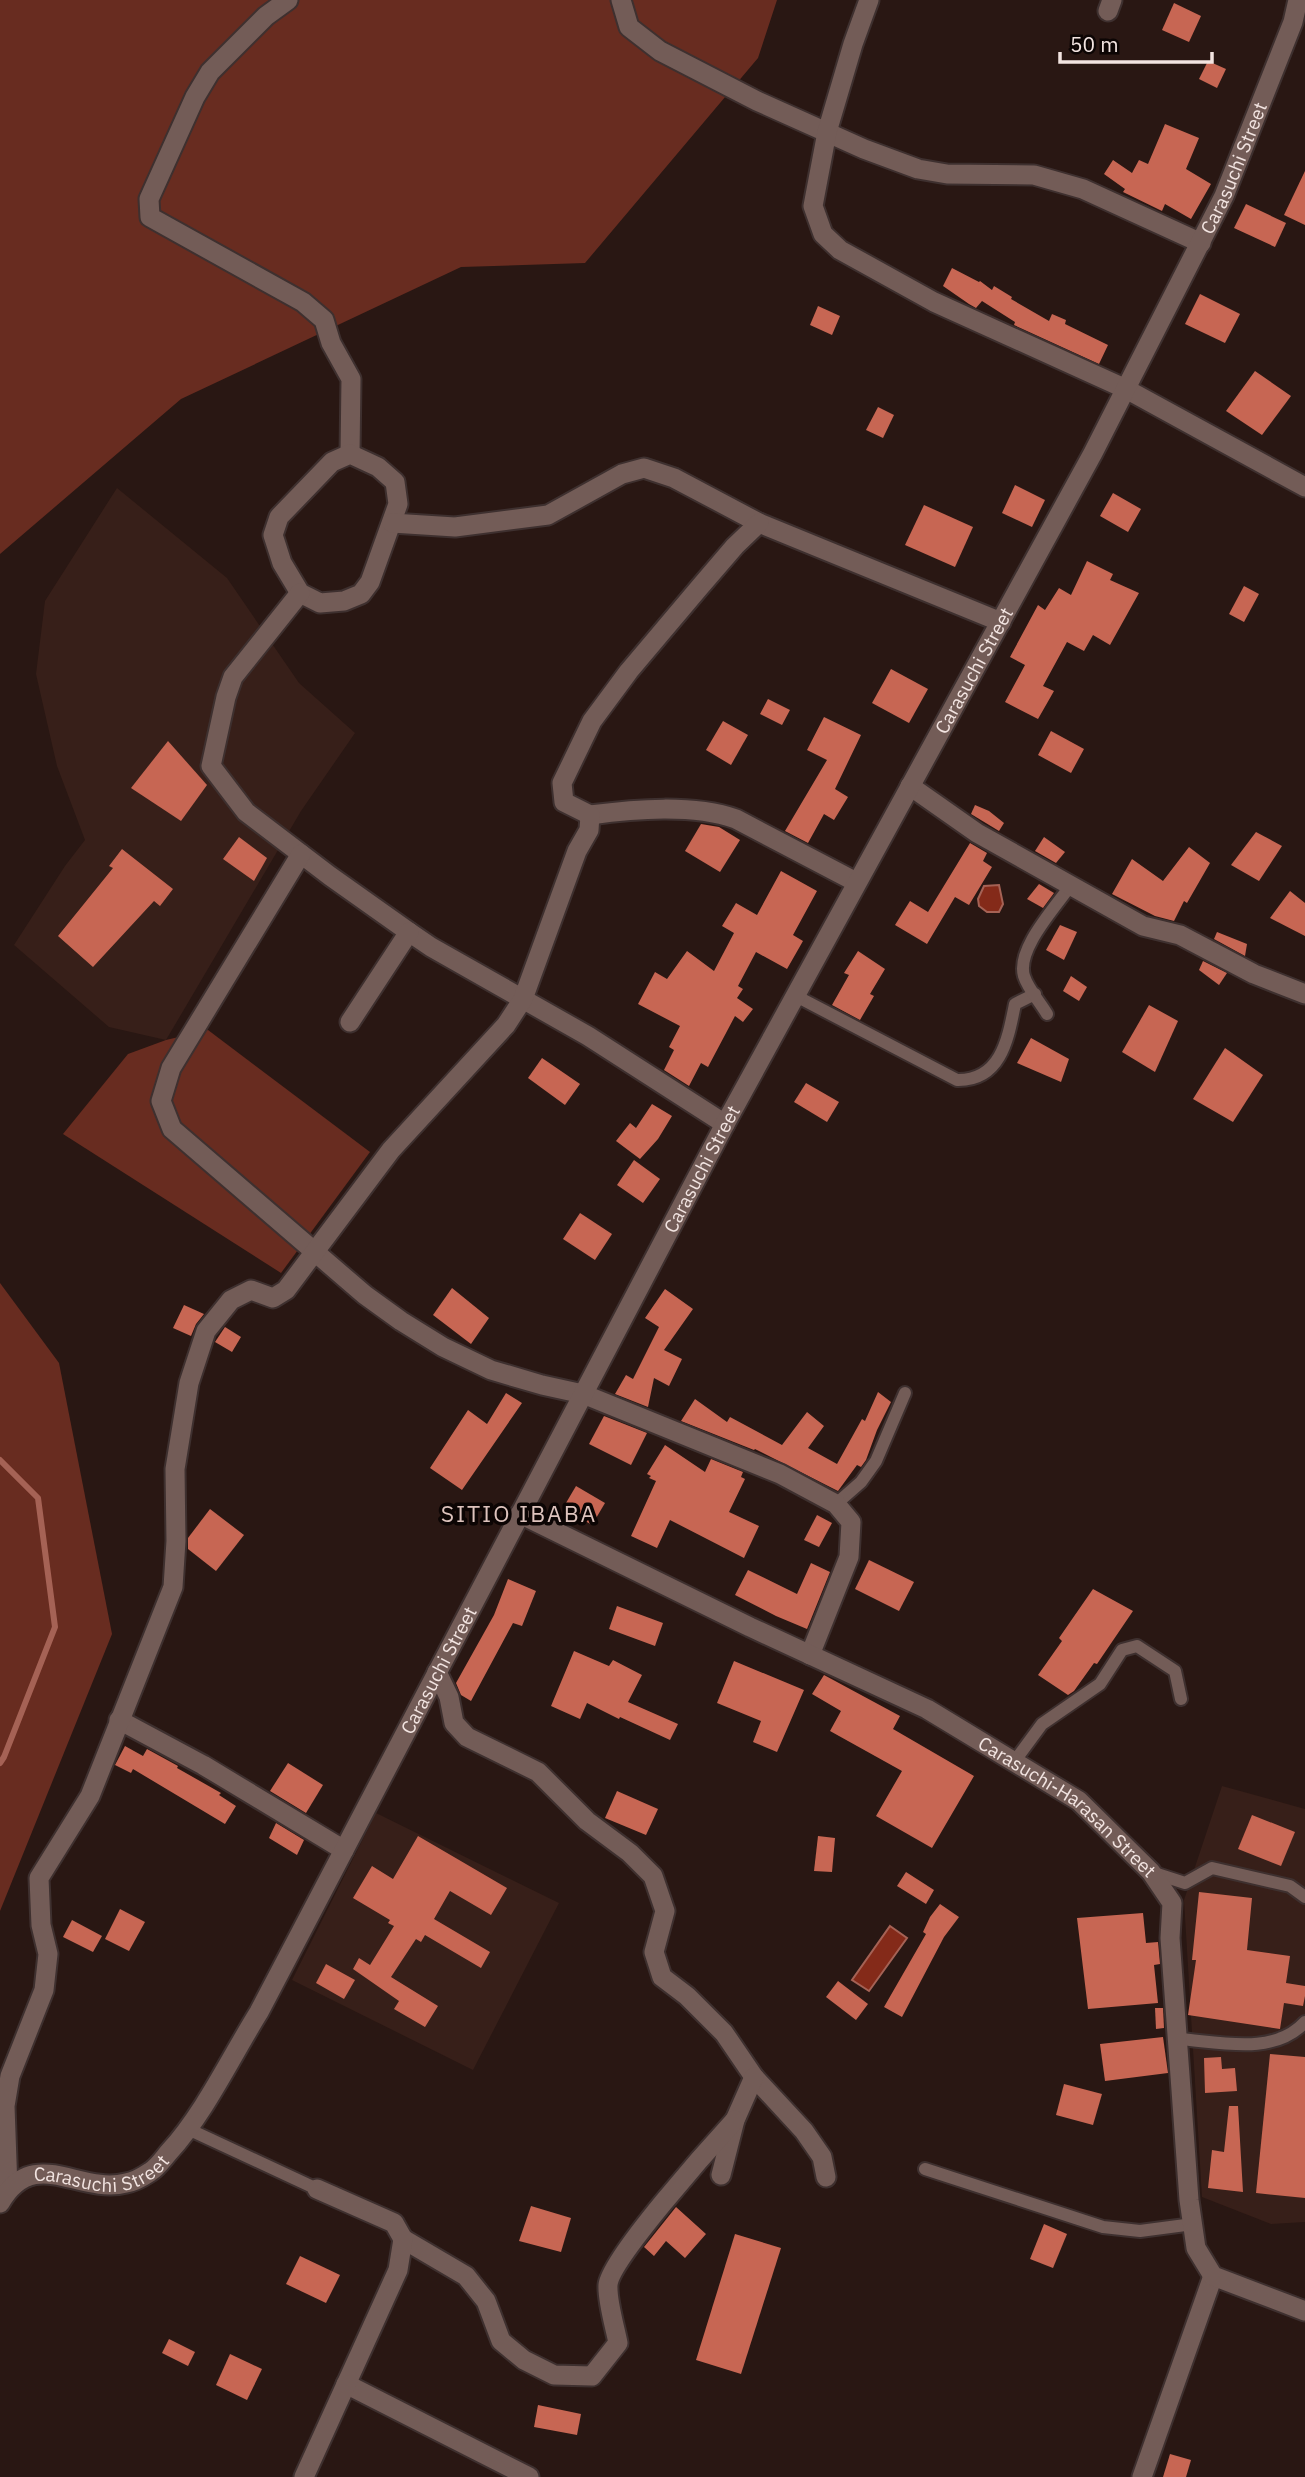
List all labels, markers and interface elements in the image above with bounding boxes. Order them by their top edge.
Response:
scale bar [1060,21,1212,65]
text: 50 m [1070,30,1119,58]
street label: Carasuchi Street [1195,99,1272,238]
street label: Carasuchi Street [929,603,1018,738]
street label: Carasuchi Street [658,1101,745,1237]
district label: SITIO IBABA [441,1498,597,1528]
street label: Carasuchi Street [395,1602,482,1738]
street label: Carasuchi-Harasan Street [974,1731,1161,1882]
street label: Carasuchi Street [33,2150,174,2197]

